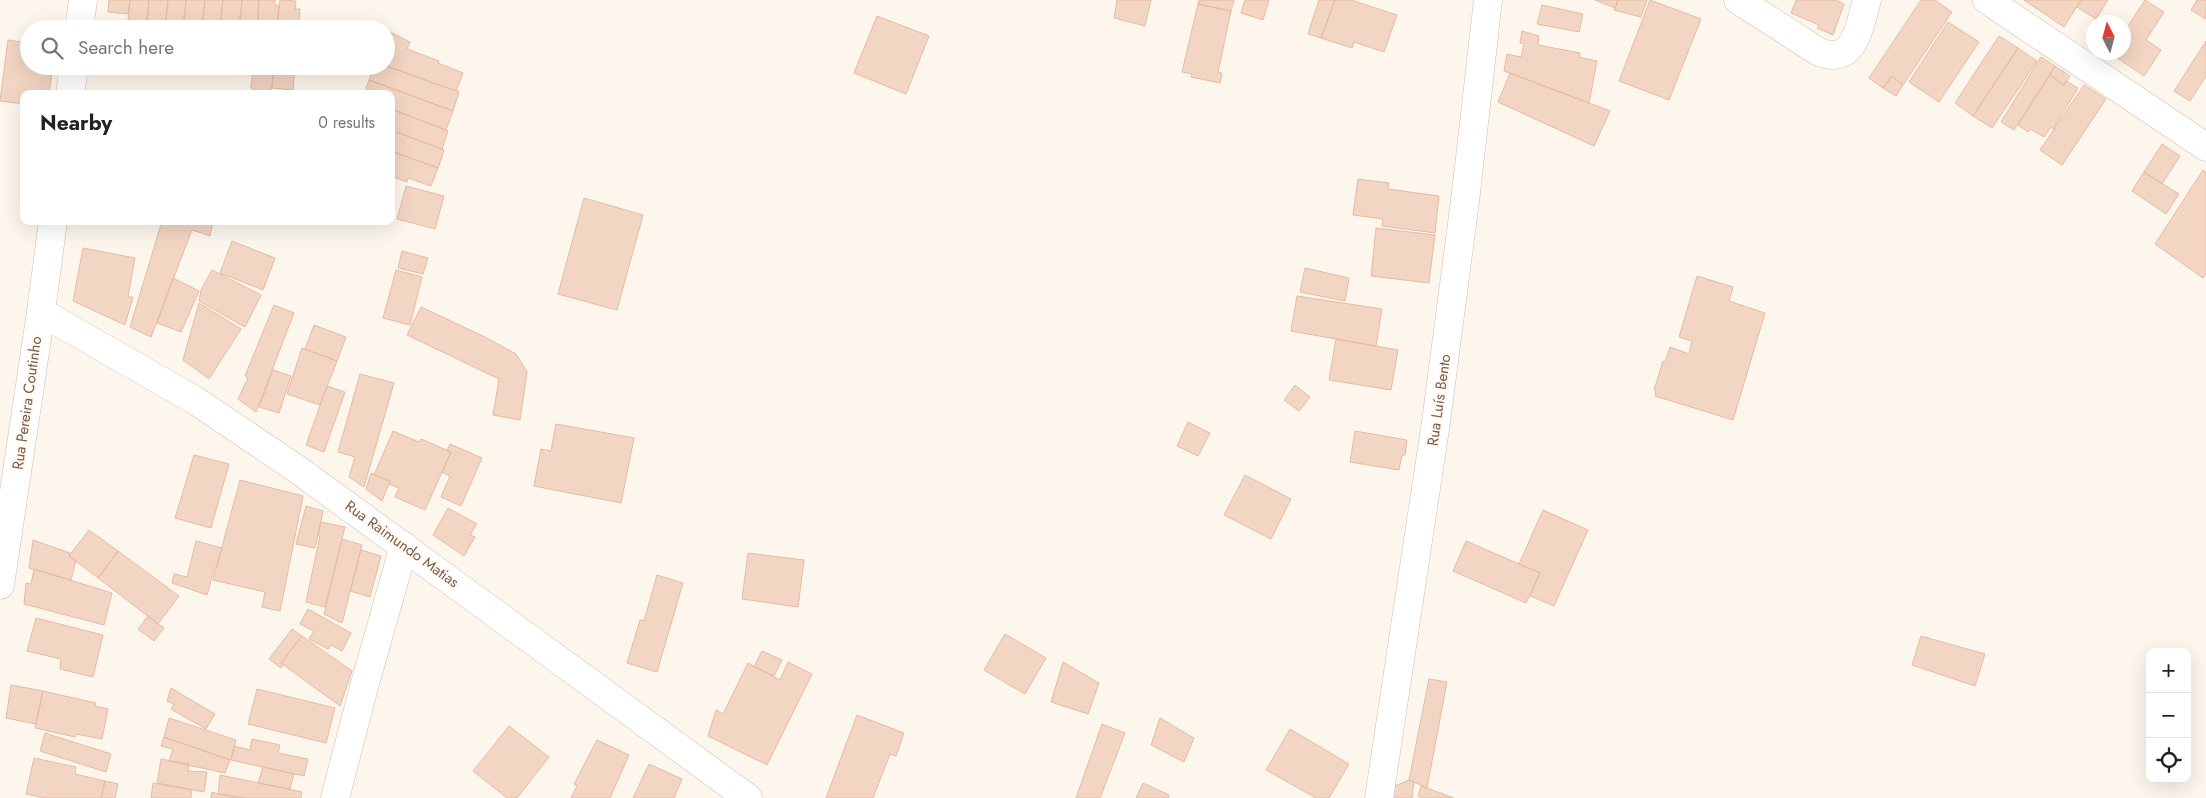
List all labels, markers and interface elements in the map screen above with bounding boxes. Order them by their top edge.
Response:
north arrow [2086,15,2131,60]
search box [20,20,395,75]
icon: search [38,34,66,62]
text: Search here [78,34,174,61]
text: Nearby [40,108,112,138]
text: 0 results [318,111,375,134]
street label: Rua Pereira Coutinho [7,335,47,471]
street label: Rua Luís Bento [1422,353,1456,447]
street label: Rua Raimundo Matias [340,495,464,593]
map controls [2146,648,2191,783]
button: + [2146,648,2191,693]
button: − [2146,693,2191,738]
button: locate [2146,738,2191,783]

